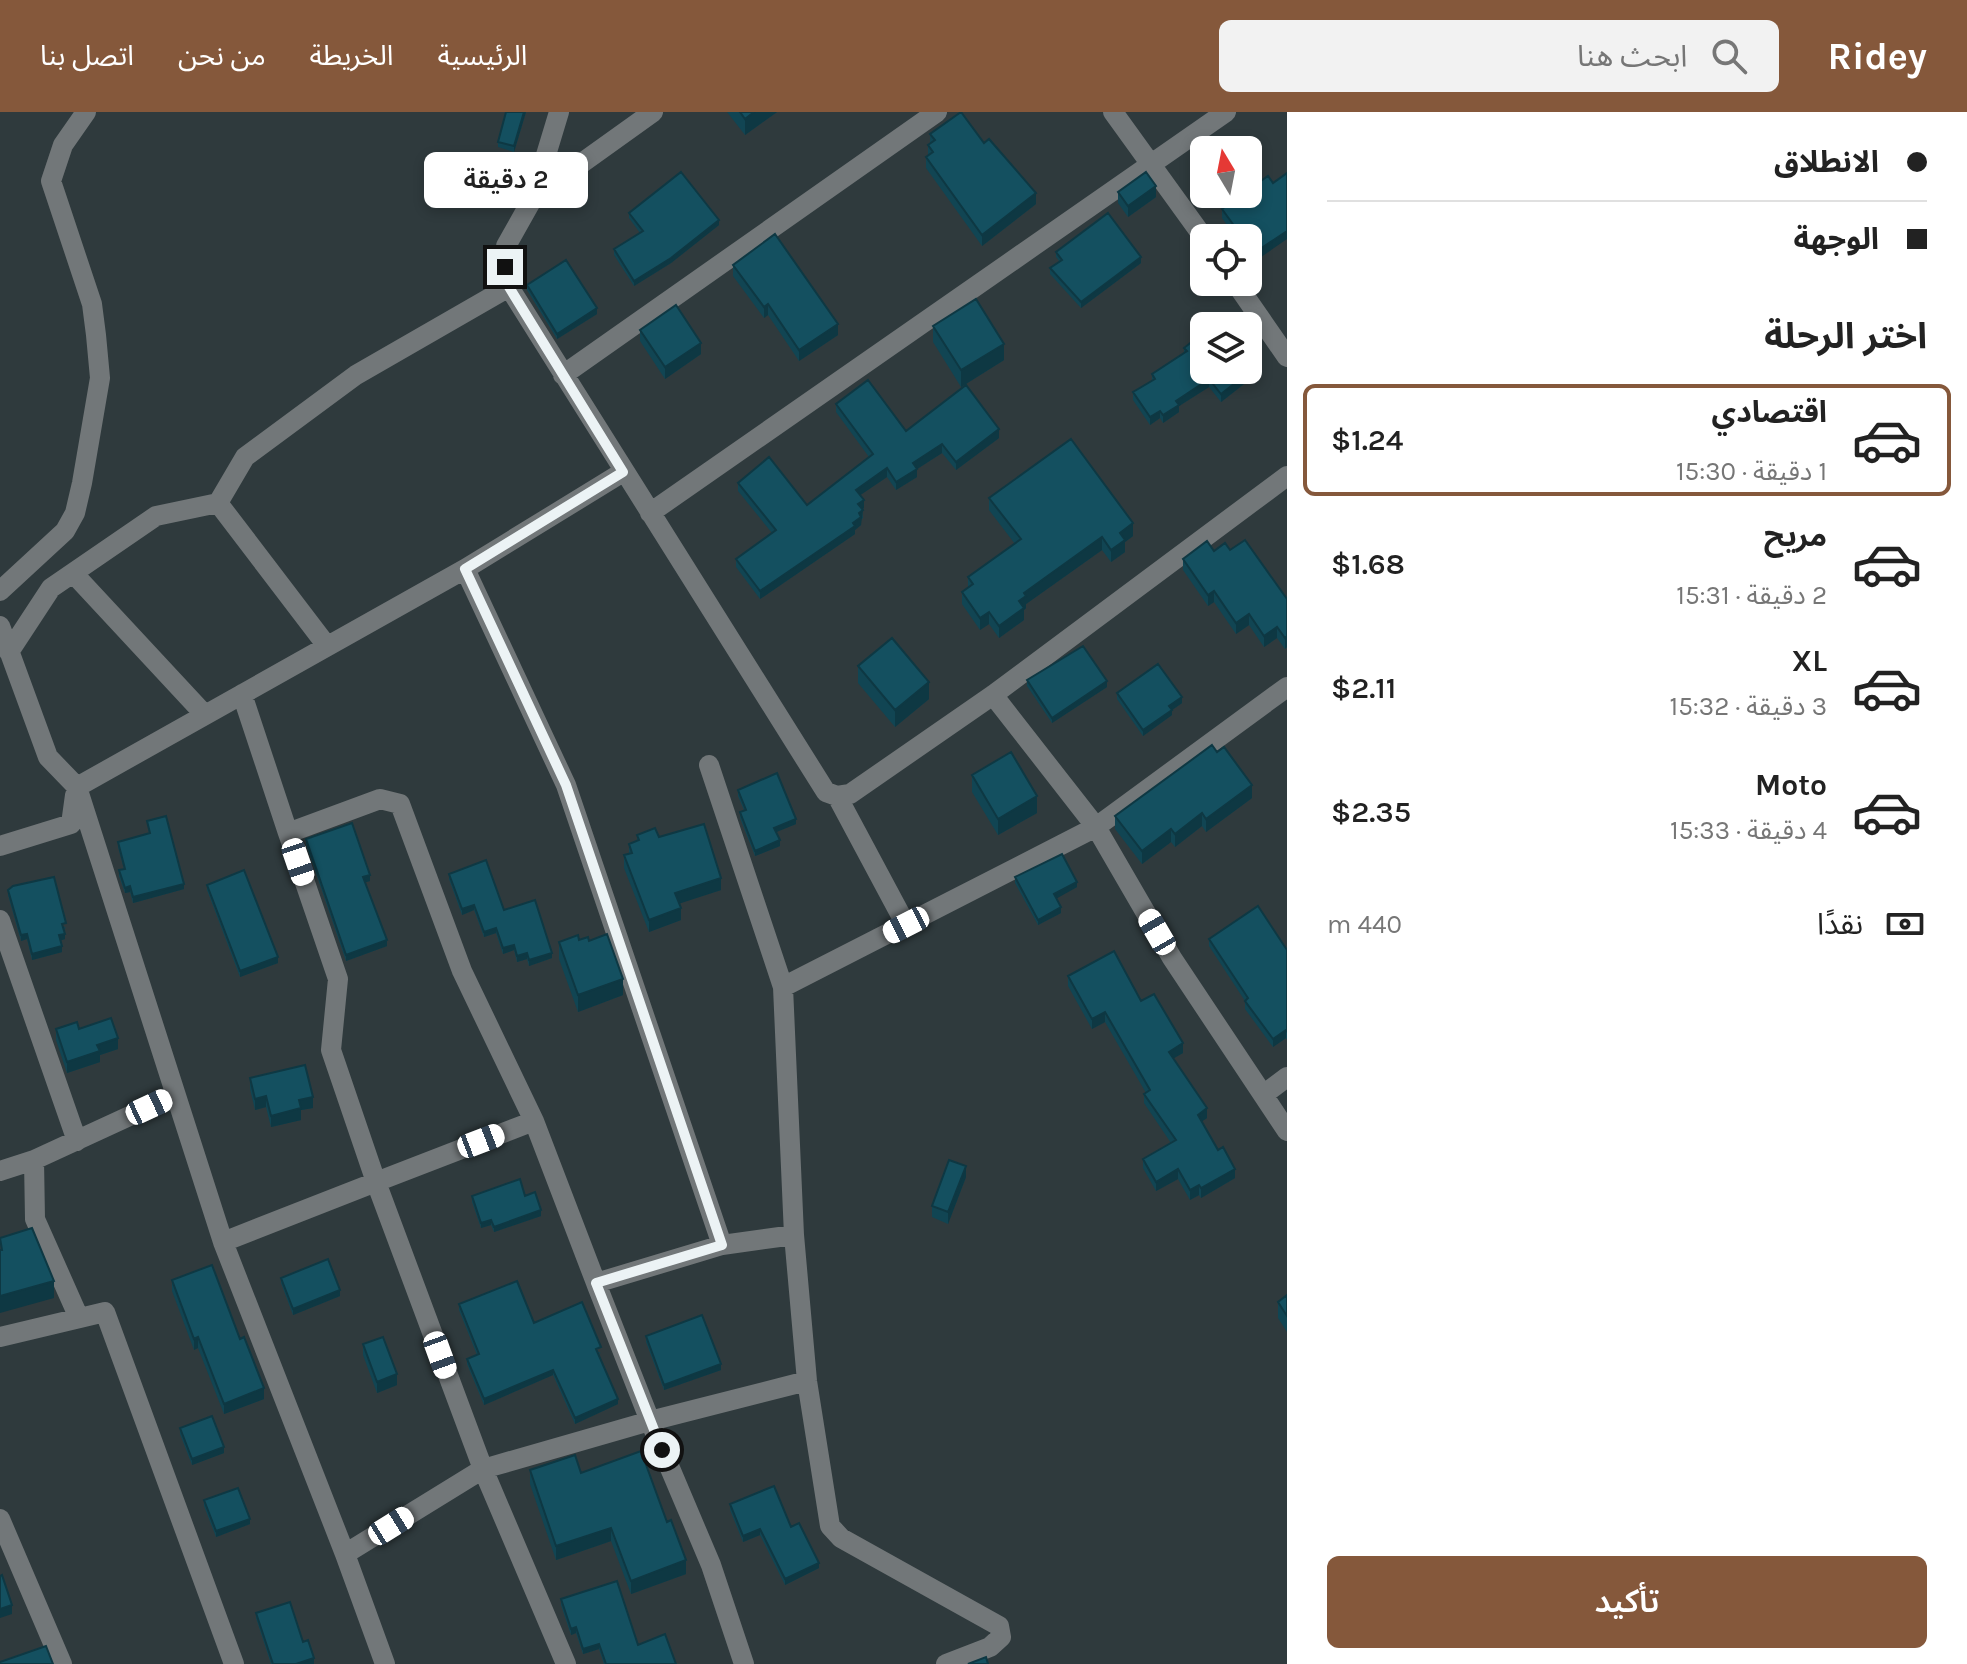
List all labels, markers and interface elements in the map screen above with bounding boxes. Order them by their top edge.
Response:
search box [1219,20,1779,92]
icon: search [1707,34,1751,78]
text: Ridey [1827,34,1927,79]
text: ابحث هنا [1577,38,1687,74]
text: اتصل بنا [40,39,134,72]
text: من نحن [178,39,266,72]
text: الخريطة [310,39,393,72]
text: الرئيسية [437,39,528,72]
north arrow [1190,136,1262,208]
map controls [1190,136,1262,384]
text: الانطلاق [1774,144,1879,180]
callout: 2 دقيقة [423,151,587,207]
text: 2 دقيقة [463,164,549,195]
text: الوجهة [1794,221,1879,257]
button: locate [1190,224,1262,296]
route end [487,249,523,285]
button: layers [1190,312,1262,384]
text: اختر الرحلة [1764,315,1927,357]
text: اقتصادي [1712,394,1827,430]
icon: car [1851,404,1923,476]
text: $1.24 [1331,422,1403,458]
text: 1 دقيقة · 15:30 [1676,456,1827,487]
text: مريح [1764,518,1827,554]
icon: car [1851,528,1923,600]
text: $1.68 [1331,546,1405,582]
text: 2 دقيقة · 15:31 [1676,580,1827,611]
text: XL [1792,643,1827,679]
icon: car [1851,652,1923,724]
text: $2.11 [1331,670,1396,706]
text: 3 دقيقة · 15:32 [1670,691,1827,722]
text: Moto [1755,767,1827,803]
icon: car [1851,776,1923,848]
text: $2.35 [1331,794,1411,830]
text: 4 دقيقة · 15:33 [1670,815,1827,846]
car [279,835,317,889]
icon: cash [1883,902,1927,946]
car [879,903,933,947]
car [1135,905,1179,959]
text: نقدًا [1817,906,1863,942]
text: 440 m [1327,909,1402,940]
car [122,1086,176,1128]
car [454,1121,508,1161]
car [421,1328,459,1382]
route start [644,1432,680,1468]
car [364,1503,418,1549]
button: تأكيد [1327,1556,1927,1648]

